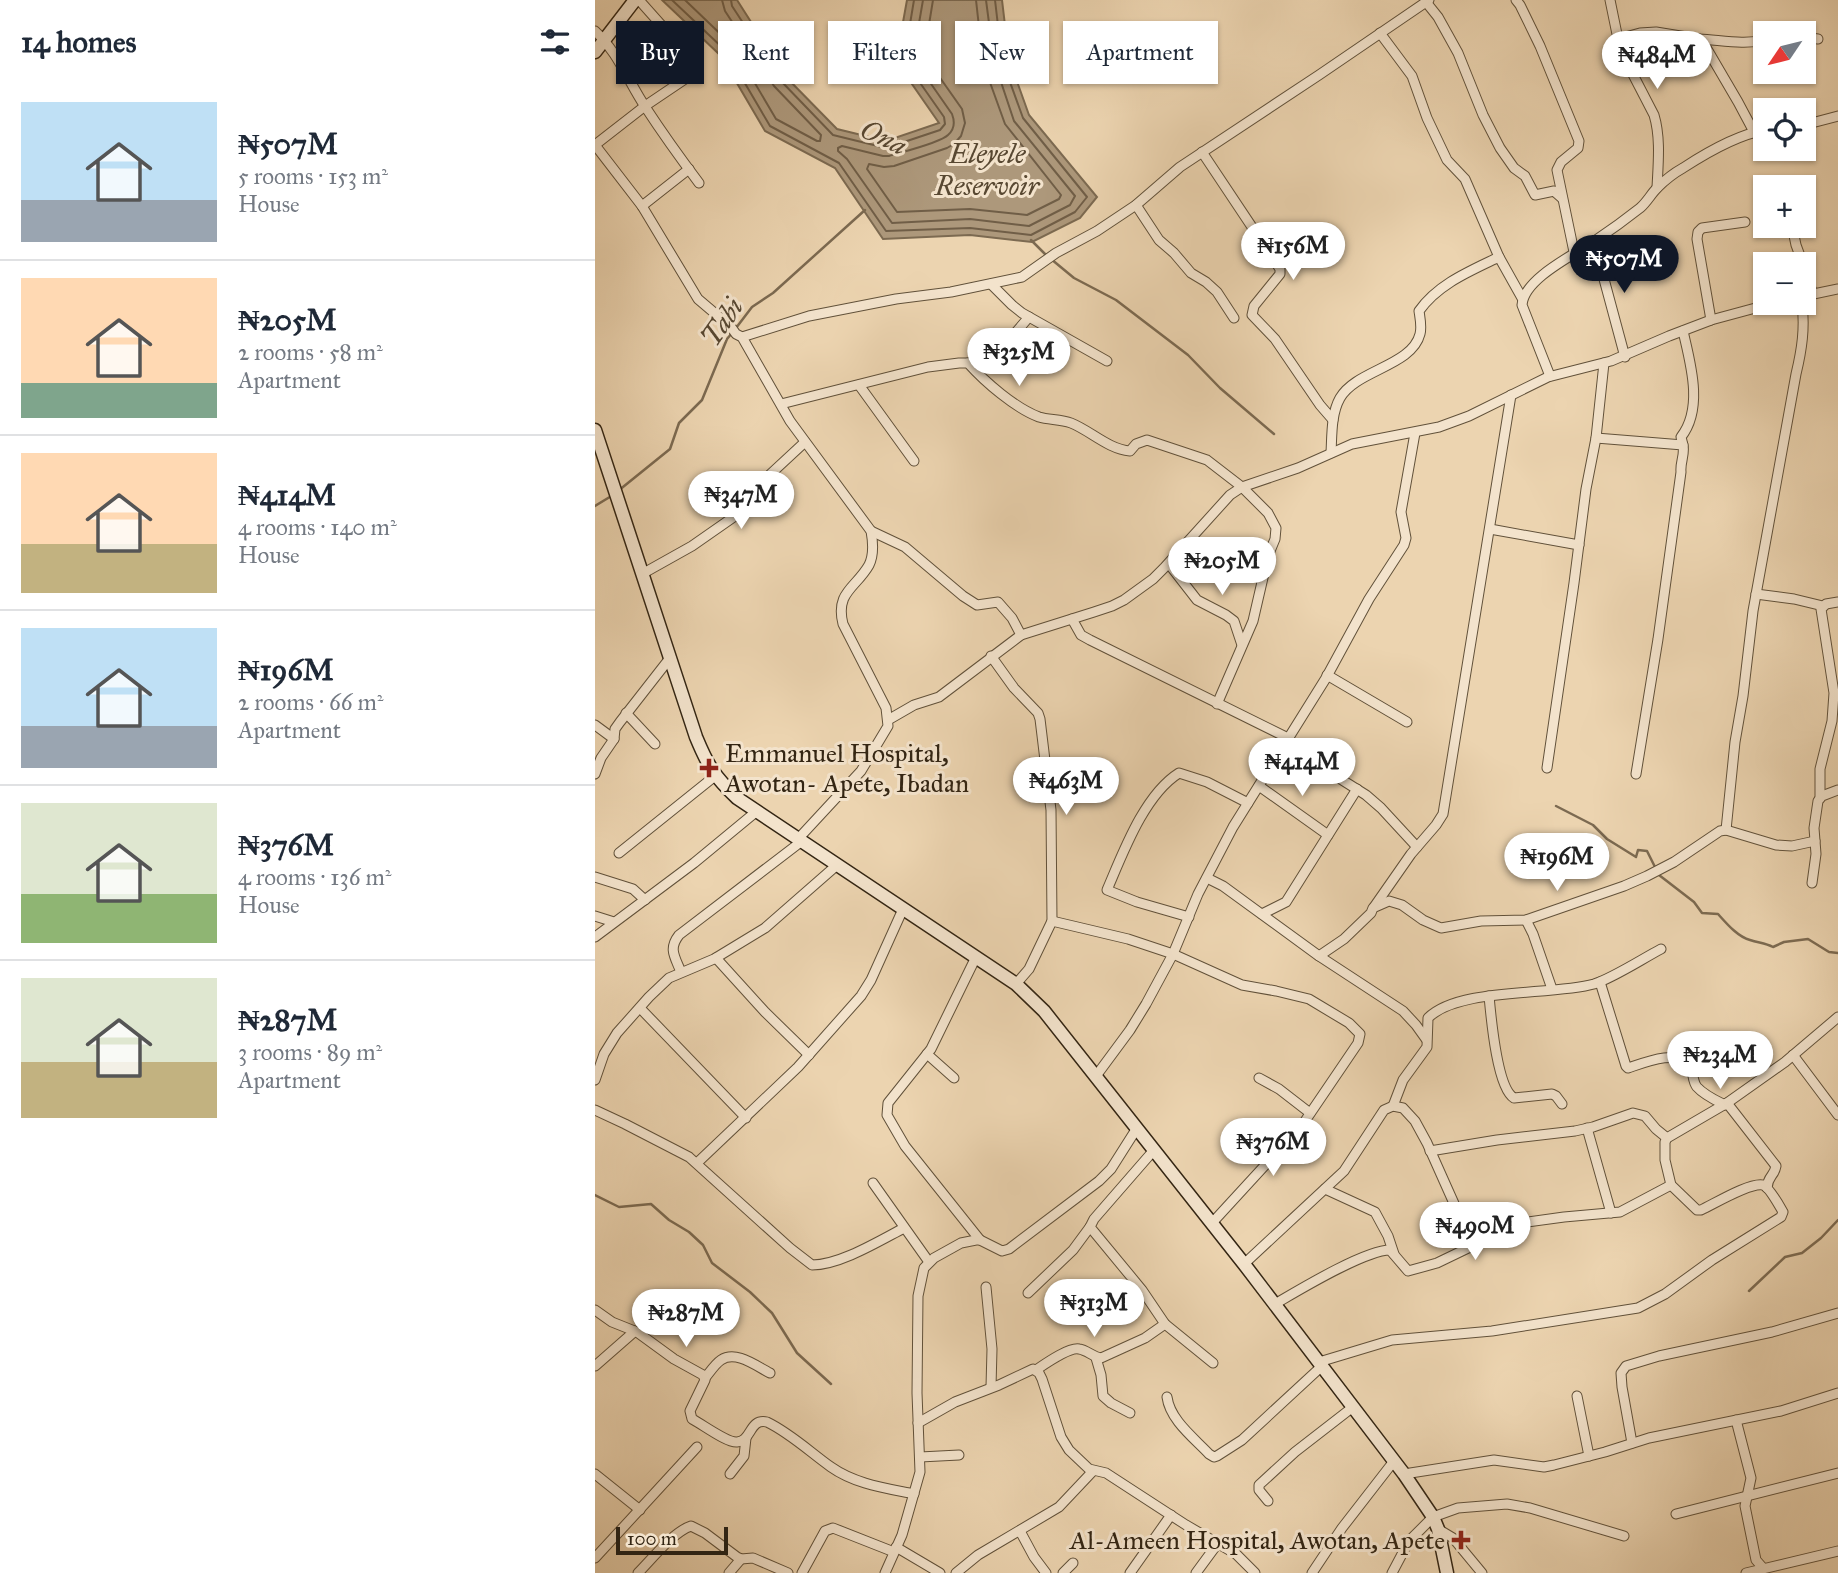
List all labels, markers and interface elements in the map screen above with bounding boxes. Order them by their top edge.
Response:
chip: Buy [616,21,704,84]
chip: Rent [718,21,814,84]
chip: Filters [828,21,941,84]
chip: New [955,21,1049,84]
chip: Apartment [1063,21,1218,84]
north arrow [1753,21,1817,84]
map controls [1753,21,1816,315]
icon: filters [536,23,574,61]
text: 14 homes [21,24,136,60]
pin: ₦484M [1608,32,1706,91]
text: ₦484M [1618,40,1696,68]
button: locate [1753,98,1816,161]
water label: Ona [855,111,913,163]
text: ₦507M [238,126,338,162]
icon: home [77,130,161,214]
water label: Eleyele Reservoir [934,136,1041,203]
text: 5 rooms · 153 m² [238,162,388,190]
button: + [1753,175,1816,238]
text: House [238,190,300,218]
pin: ₦156M [1244,222,1342,282]
text: ₦156M [1257,231,1329,259]
pin: ₦507M [1575,236,1673,295]
text: ₦507M [1586,244,1662,272]
button: − [1753,252,1816,315]
water label: Tabi [693,291,751,353]
text: ₦205M [238,302,337,338]
icon: home [77,306,161,390]
pin: ₦325M [970,328,1068,388]
text: ₦325M [983,337,1055,365]
text: 2 rooms · 58 m² [238,338,383,366]
text: Apartment [238,366,341,394]
pin: ₦347M [692,472,790,531]
text: ₦414M [238,477,336,513]
text: ₦347M [704,480,778,508]
icon: home [77,481,161,565]
text: 4 rooms · 140 m² [238,513,397,541]
pin: ₦205M [1173,538,1271,597]
text: House [238,541,300,569]
text: ₦205M [1184,546,1260,574]
text: ₦196M [238,652,334,688]
icon: home [77,656,161,740]
text: 2 rooms · 66 m² [238,688,383,716]
text: Apartment [238,716,341,744]
place label: Emmanuel Hospital, Awotan- Apete, Ibadan [724,737,969,799]
pin: ₦414M [1253,738,1351,798]
text: ₦414M [1264,747,1340,775]
marker: Emmanuel Hospital, Awotan- Apete, Ibadan [699,758,719,778]
pin: ₦463M [1017,758,1115,817]
text: ₦463M [1029,766,1103,794]
text: ₦376M [238,827,334,863]
icon: home [77,831,161,915]
pin: ₦196M [1508,834,1606,893]
text: ₦196M [1520,842,1594,870]
text: 4 rooms · 136 m² [238,863,391,891]
text: House [238,891,300,919]
text: ₦287M [238,1002,337,1038]
icon: home [77,1006,161,1090]
pin: ₦234M [1671,1032,1769,1091]
text: 3 rooms · 89 m² [238,1038,382,1066]
text: ₦234M [1683,1040,1757,1068]
text: Apartment [238,1066,341,1094]
pin: ₦376M [1224,1118,1322,1178]
text: ₦376M [1236,1127,1310,1155]
pin: ₦490M [1426,1202,1524,1262]
text: ₦490M [1436,1211,1514,1239]
pin: ₦313M [1045,1280,1143,1339]
text: ₦313M [1060,1288,1128,1316]
pin: ₦287M [637,1290,735,1349]
text: ₦287M [648,1298,724,1326]
scale bar [616,1524,728,1556]
place label: Al-Ameen Hospital, Awotan, Apete [1069,1524,1445,1556]
text: 100 m [627,1527,677,1550]
marker: Al-Ameen Hospital, Awotan, Apete [1451,1530,1471,1550]

